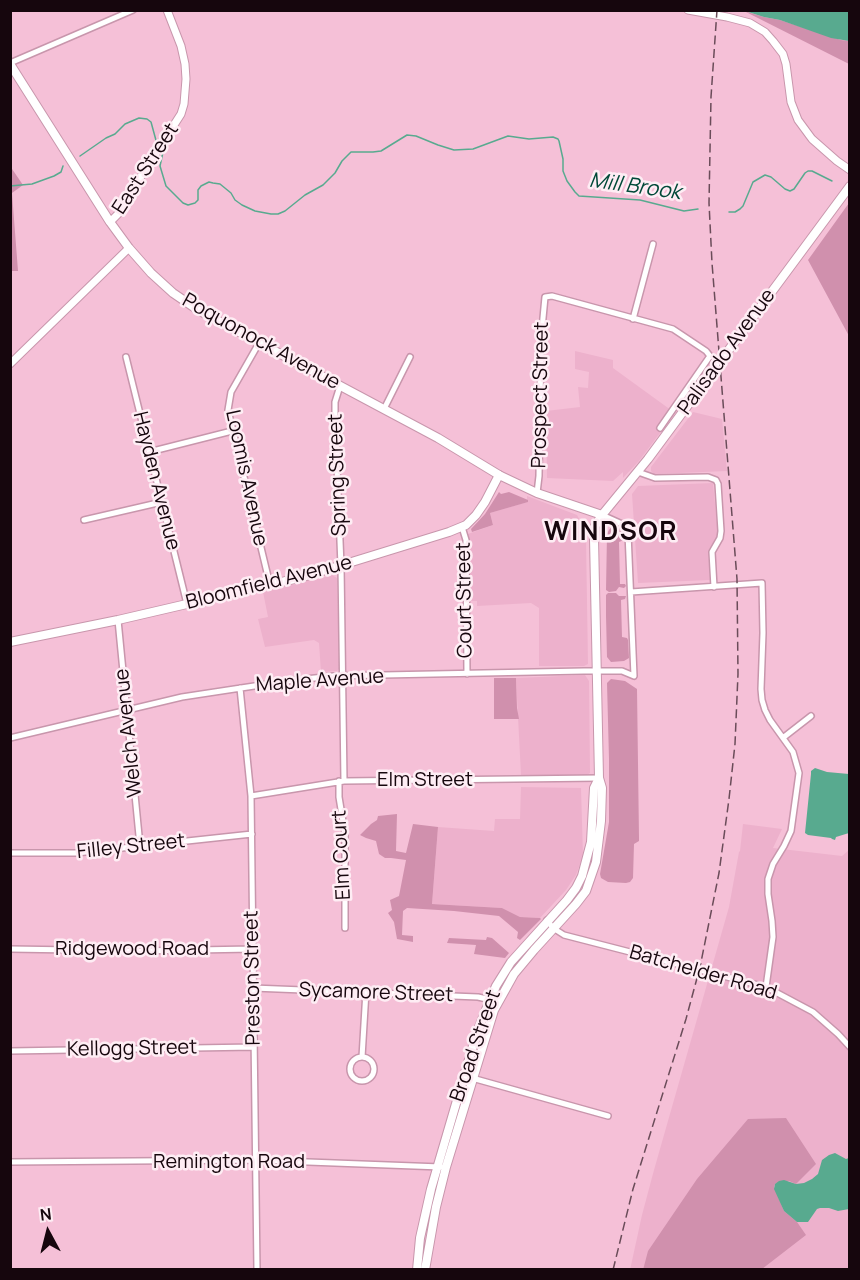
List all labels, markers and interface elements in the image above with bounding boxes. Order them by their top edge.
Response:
street label: East Street [108,119,184,219]
water label: Mill Brook [588,168,682,206]
street label: Palisado Avenue [673,284,781,420]
street label: Poquonock Avenue [178,289,344,395]
street label: Prospect Street [528,321,554,469]
street label: Loomis Avenue [220,408,272,548]
street label: Hayden Avenue [127,409,185,553]
street label: Spring Street [324,413,352,537]
district label: WINDSOR [544,517,678,549]
street label: Court Street [452,542,478,658]
street label: Bloomfield Avenue [183,551,355,615]
street label: Maple Avenue [255,665,385,697]
street label: Welch Avenue [110,667,148,799]
street label: Elm Street [377,768,473,792]
street label: Elm Court [328,809,356,901]
street label: Filley Street [76,829,186,865]
street label: Preston Street [240,910,266,1046]
street label: Ridgewood Road [55,937,209,961]
street label: Batchelder Road [626,940,780,1006]
street label: Sycamore Street [298,978,454,1008]
street label: Broad Street [446,987,506,1105]
street label: Kellogg Street [67,1036,197,1062]
street label: Remington Road [153,1150,305,1174]
north arrow [18,1202,78,1262]
text: N [39,1203,53,1226]

